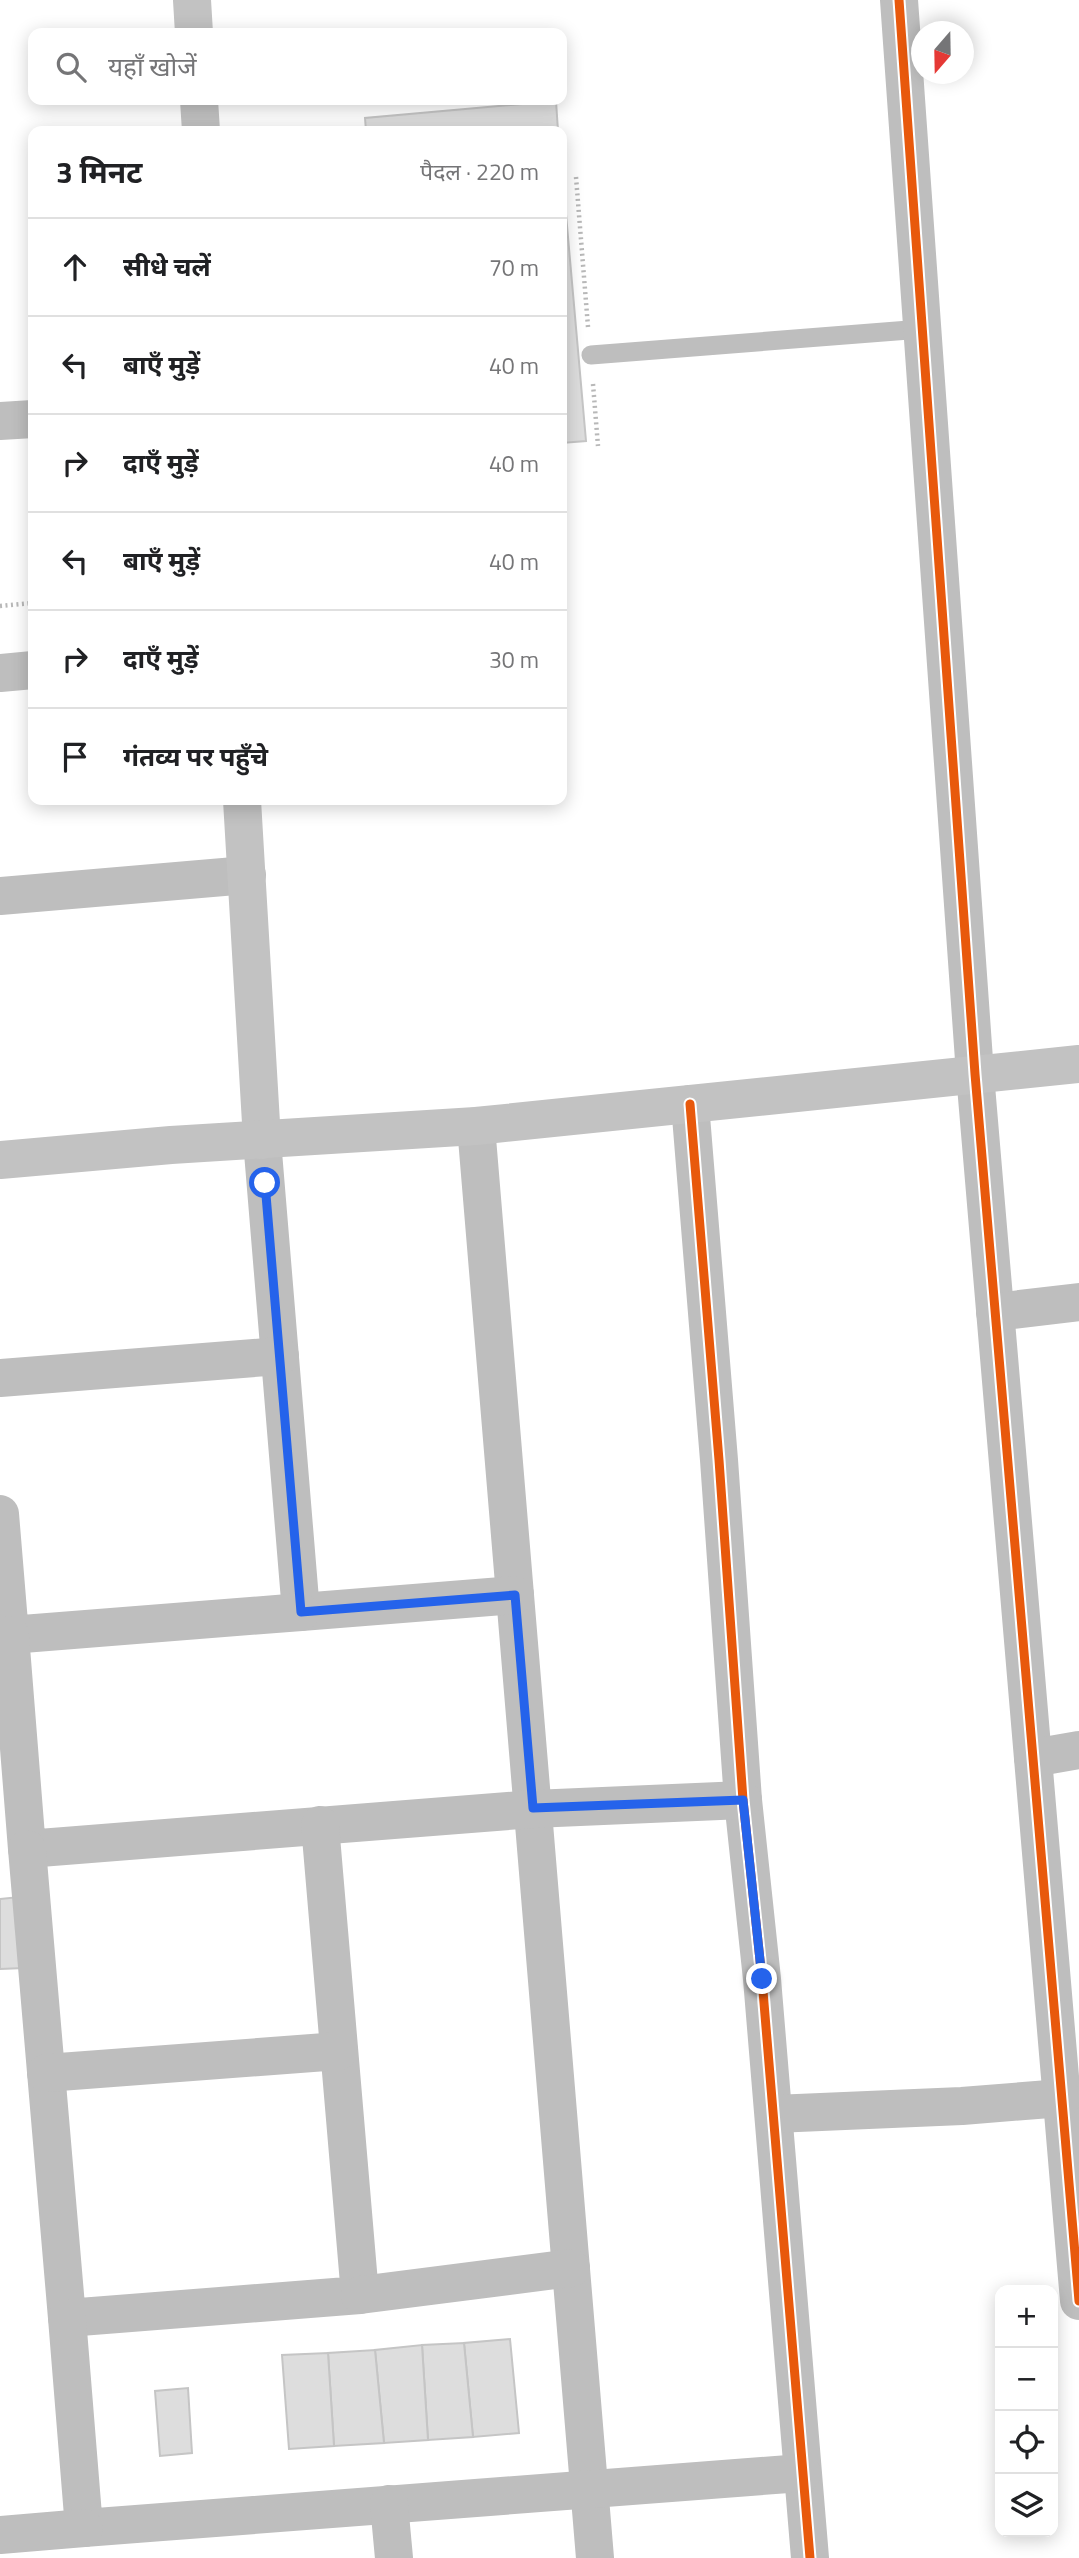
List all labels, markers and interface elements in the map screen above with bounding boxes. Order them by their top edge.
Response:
north arrow [911,21,974,84]
search box [28,28,567,105]
text: यहाँ खोजें [108,47,197,86]
icon: search [52,48,90,86]
text: 3 मिनट [56,149,142,195]
text: पैदल · 220 m [420,154,539,189]
text: सीधे चलें [123,247,211,286]
icon: ahead [56,248,94,286]
text: 70 m [489,250,539,285]
text: बाएँ मुड़ें [123,345,200,384]
icon: left [56,346,94,384]
text: 40 m [489,348,539,383]
text: दाएँ मुड़ें [123,443,199,482]
icon: right [56,444,94,482]
text: 40 m [489,446,539,481]
text: बाएँ मुड़ें [123,541,200,580]
icon: left [56,542,94,580]
text: 40 m [489,544,539,579]
text: दाएँ मुड़ें [123,639,199,678]
icon: right [56,640,94,678]
text: 30 m [489,642,539,677]
text: गंतव्य पर पहुँचे [123,737,268,776]
icon: arrive [56,738,94,776]
route start [249,1167,280,1198]
route end [746,1963,777,1994]
map controls [995,2285,1058,2537]
button: + [995,2285,1058,2348]
button: − [995,2348,1058,2411]
button: locate [995,2411,1058,2474]
button: layers [995,2474,1058,2537]

